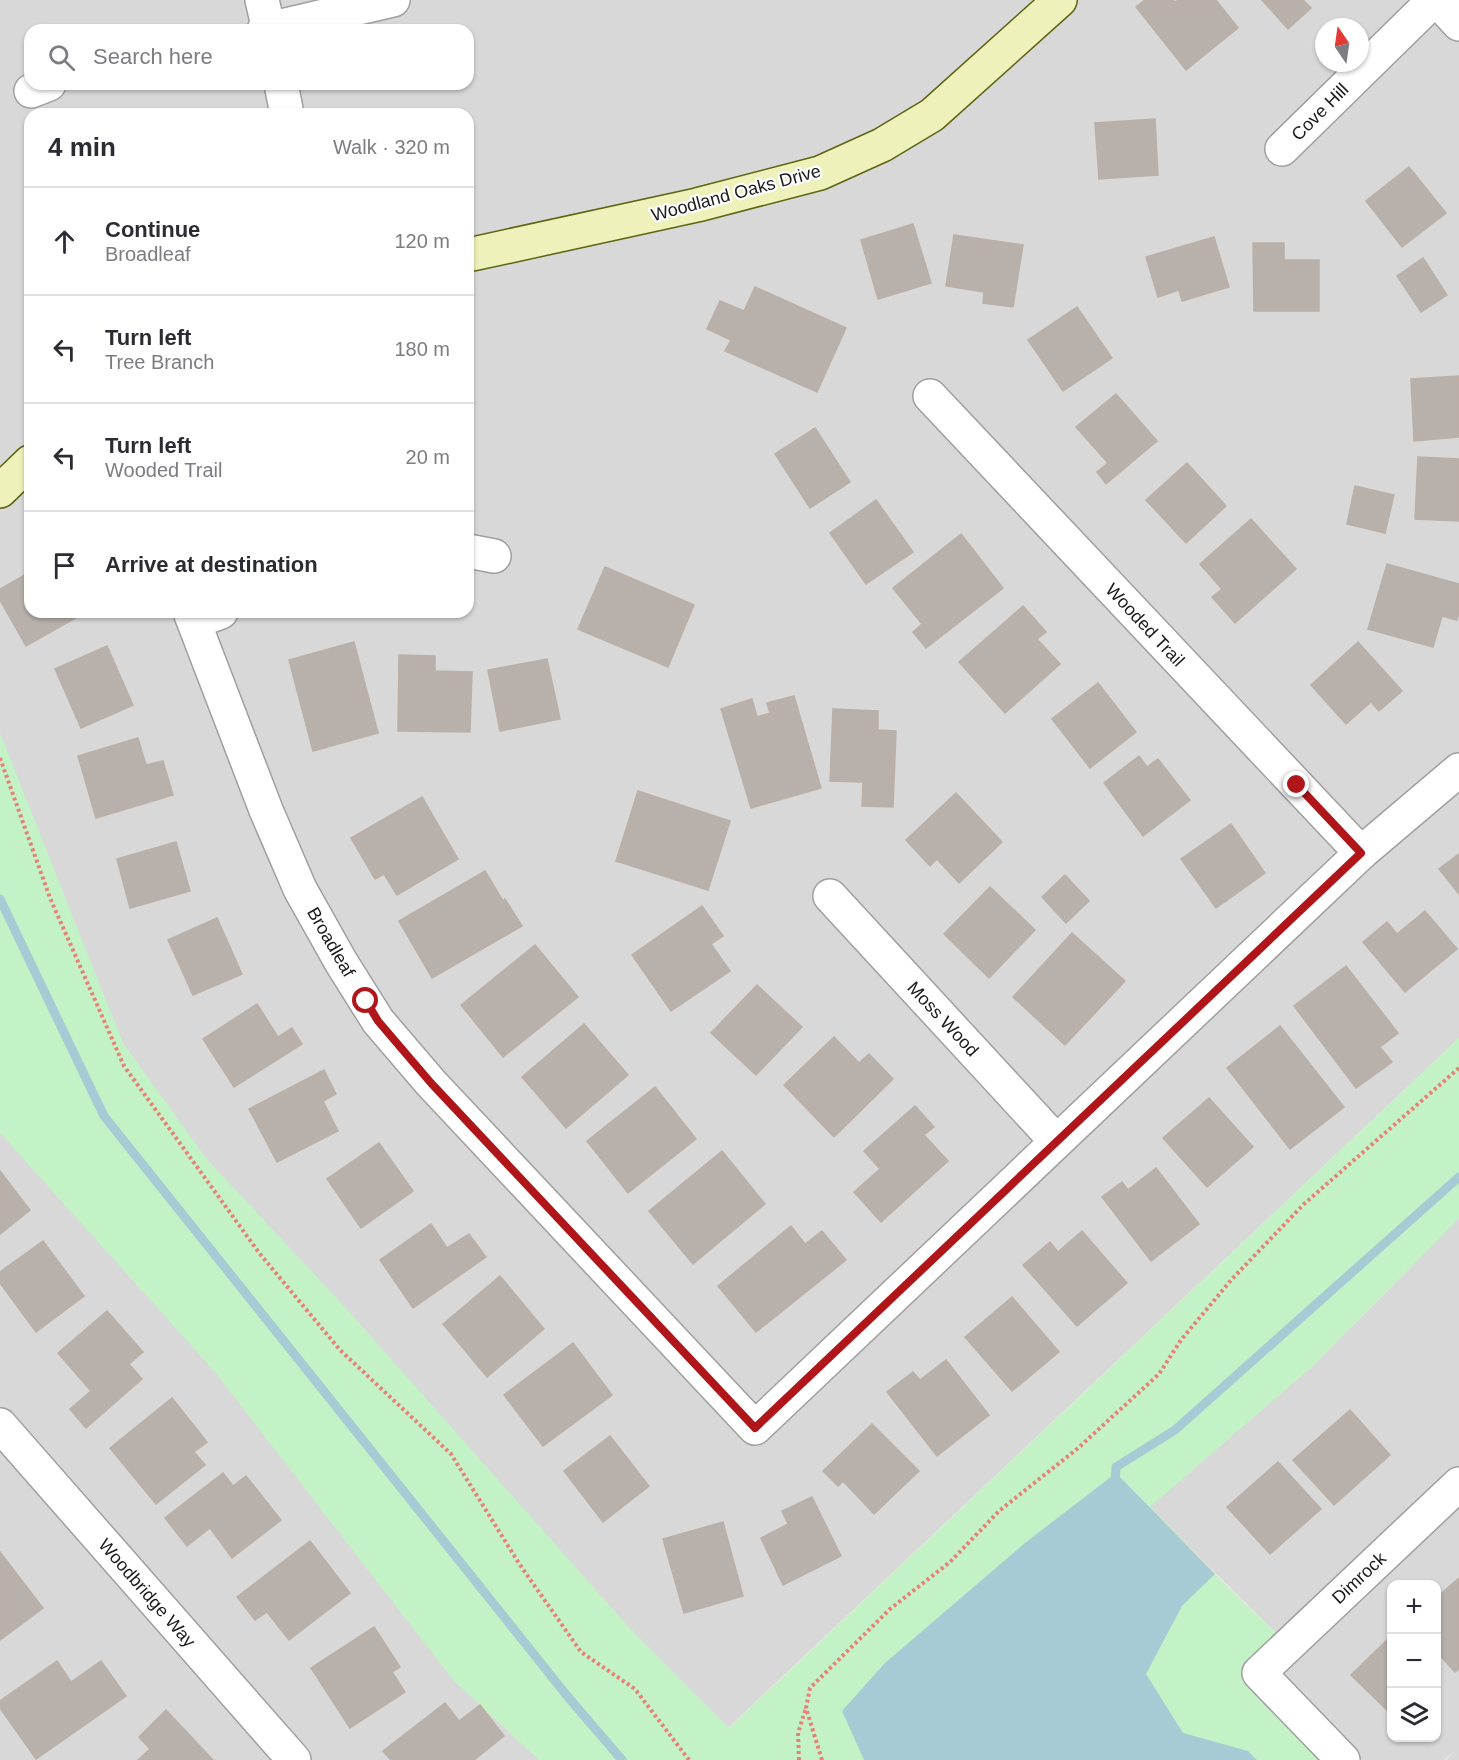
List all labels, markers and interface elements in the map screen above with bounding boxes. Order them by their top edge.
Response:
north arrow [1315,18,1369,72]
search box [24,24,474,90]
icon: search [45,41,78,74]
text: Search here [93,44,213,69]
street label: Cove Hill [1287,79,1353,145]
text: 4 min [48,132,116,162]
text: Walk · 320 m [333,136,450,158]
street label: Woodland Oaks Drive [649,161,823,225]
text: Continue [105,217,200,242]
icon: ahead [48,225,81,258]
text: 120 m [394,230,450,252]
text: Broadleaf [105,243,191,265]
text: Turn left [105,325,191,350]
icon: left [48,333,81,366]
text: 180 m [394,338,450,360]
text: Tree Branch [105,351,214,373]
text: Turn left [105,433,191,458]
icon: left [48,441,81,474]
text: 20 m [406,446,450,468]
text: Wooded Trail [105,459,222,481]
icon: arrive [48,549,81,582]
text: Arrive at destination [105,552,318,577]
street label: Wooded Trail [1102,580,1188,670]
route end [1283,771,1309,797]
street label: Broadleaf [303,904,359,981]
street label: Moss Wood [903,978,983,1060]
route start [352,987,378,1013]
street label: Woodbridge Way [94,1535,200,1651]
street label: Dimrock [1328,1548,1391,1608]
map controls [1387,1580,1441,1742]
button: + [1387,1580,1441,1634]
button: − [1387,1634,1441,1688]
button: layers [1387,1688,1441,1742]

